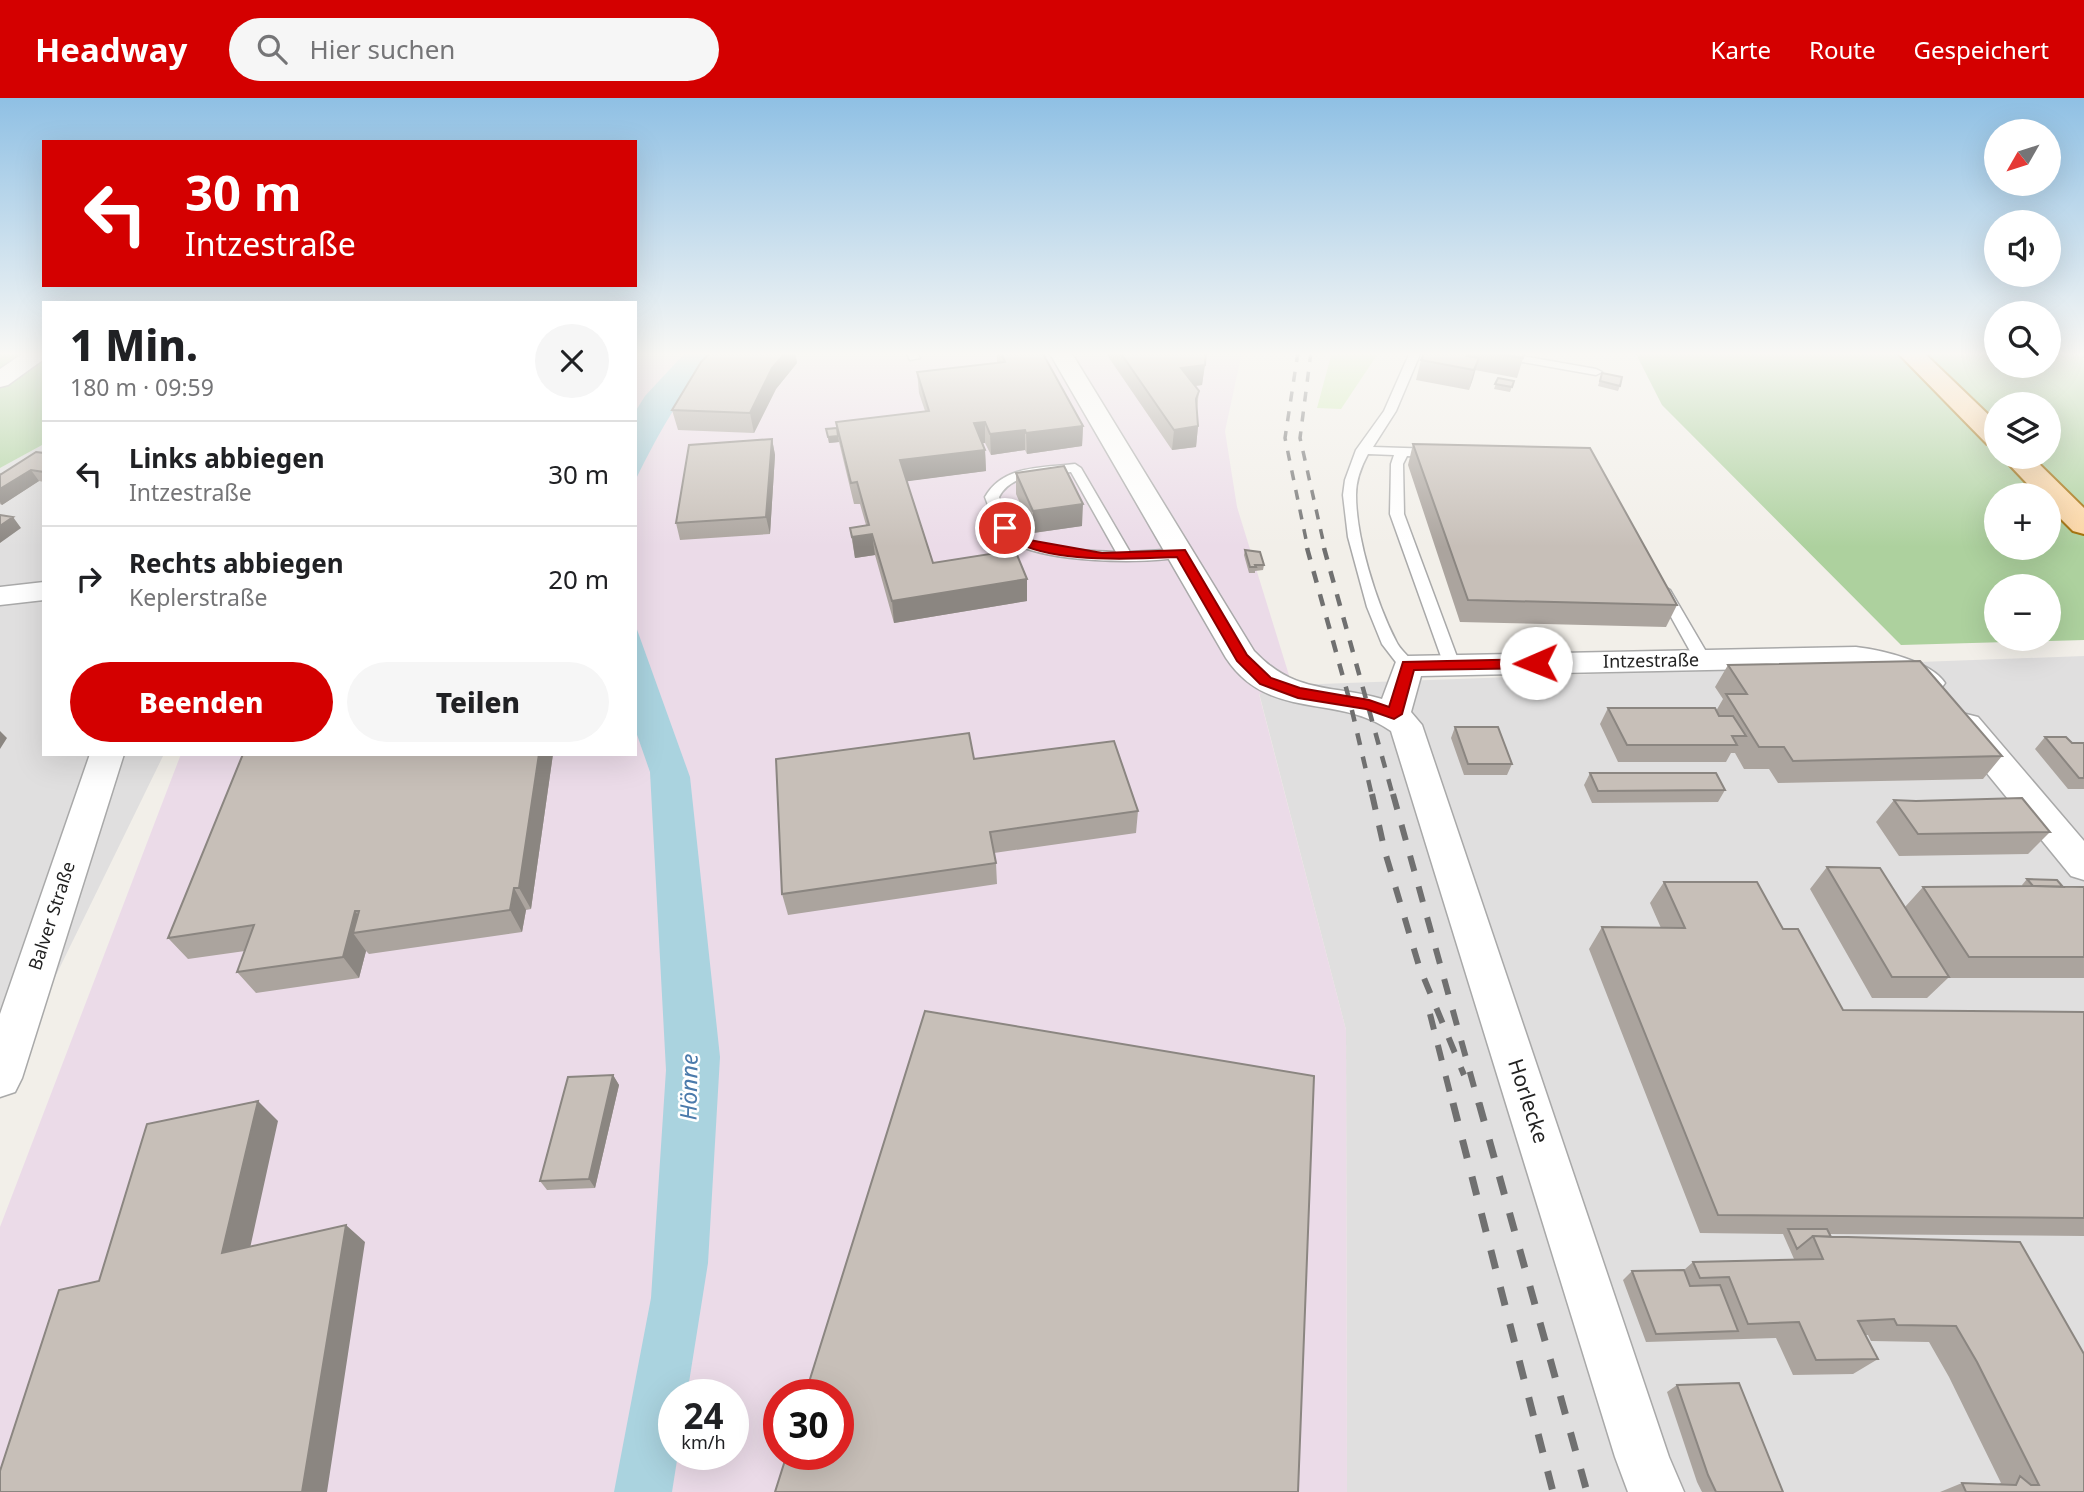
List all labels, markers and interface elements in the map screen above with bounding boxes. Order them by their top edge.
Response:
search box [229,18,719,81]
text: Headway [35,27,187,72]
icon: search [253,30,291,68]
text: Hier suchen [309,31,455,67]
text: Karte [1711,33,1771,66]
text: Route [1809,33,1876,66]
text: Gespeichert [1914,33,2049,66]
north arrow [1984,119,2062,196]
map controls [1984,119,2061,651]
text: 30 m [185,159,302,225]
icon: left [70,168,161,259]
button: sound [1984,210,2061,287]
text: Intzestraße [185,222,356,265]
button: search [1984,301,2061,378]
text: 1 Min. [70,316,198,373]
button: close [535,324,609,398]
text: 180 m · 09:59 [70,371,214,403]
button: layers [1984,392,2061,469]
text: Links abbiegen [129,440,325,476]
icon: left [70,455,108,493]
text: 30 m [548,456,609,492]
text: Intzestraße [129,476,252,508]
button: + [1984,483,2061,560]
pin [975,498,1035,558]
icon: arrive [986,509,1024,547]
text: Rechts abbiegen [129,545,344,581]
icon: right [70,560,108,598]
text: 20 m [548,561,609,597]
button: − [1984,574,2061,651]
text: Keplerstraße [129,581,268,613]
position arrow [1499,626,1573,700]
street label: Intzestraße [1603,647,1699,673]
button: Beenden [70,662,333,742]
button: Teilen [347,662,609,742]
street label: Balver Straße [22,858,80,973]
water label: Hönne [671,1053,705,1121]
street label: Horlecke [1502,1055,1556,1147]
speed limit sign: 30 [763,1379,854,1470]
text: 24 [683,1392,724,1439]
text: km/h [681,1430,726,1454]

